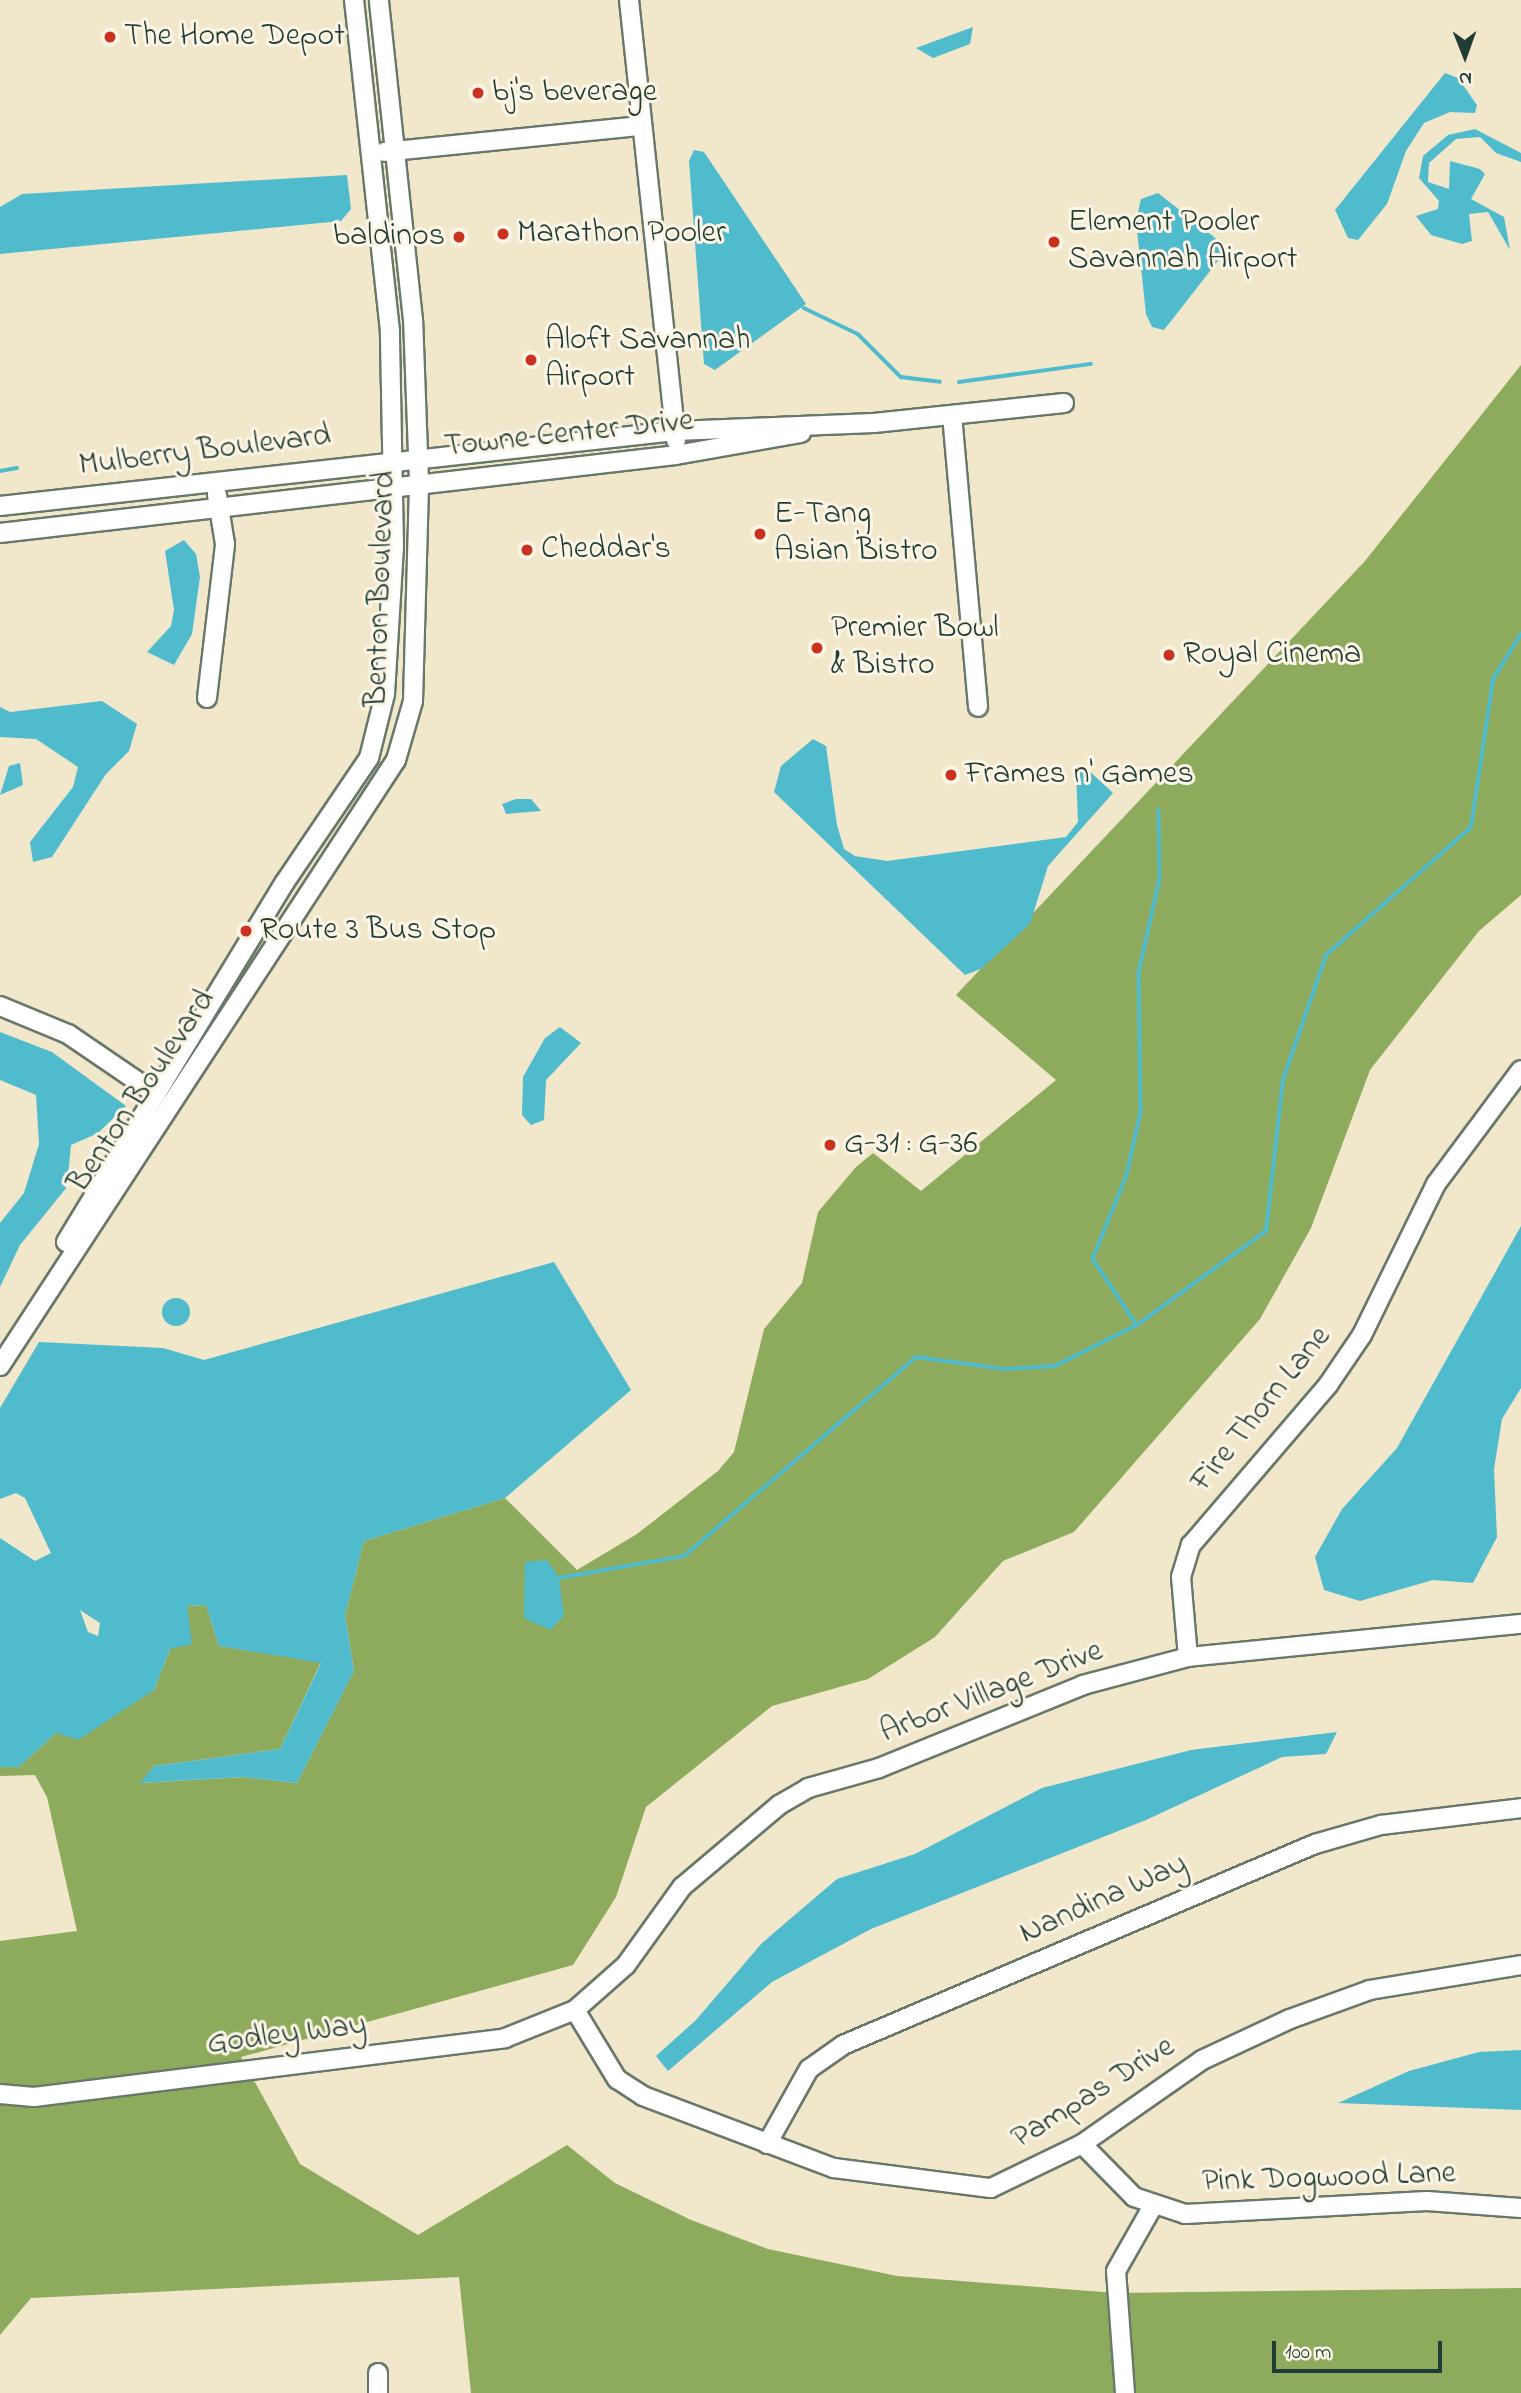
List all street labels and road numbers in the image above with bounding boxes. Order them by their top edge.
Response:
street label: Towne Center Drive [443,403,695,467]
street label: Mulberry Boulevard [77,417,333,487]
street label: Benton Boulevard [359,470,405,708]
street label: Benton Boulevard [61,983,225,1201]
street label: Fire Thorn Lane [1184,1319,1340,1501]
street label: Arbor Village Drive [875,1633,1109,1753]
street label: Nandina Way [1014,1846,1194,1954]
street label: Godley Way [205,2007,369,2065]
street label: Pampas Drive [1006,2029,1182,2159]
street label: Pink Dogwood Lane [1201,2155,1457,2203]

